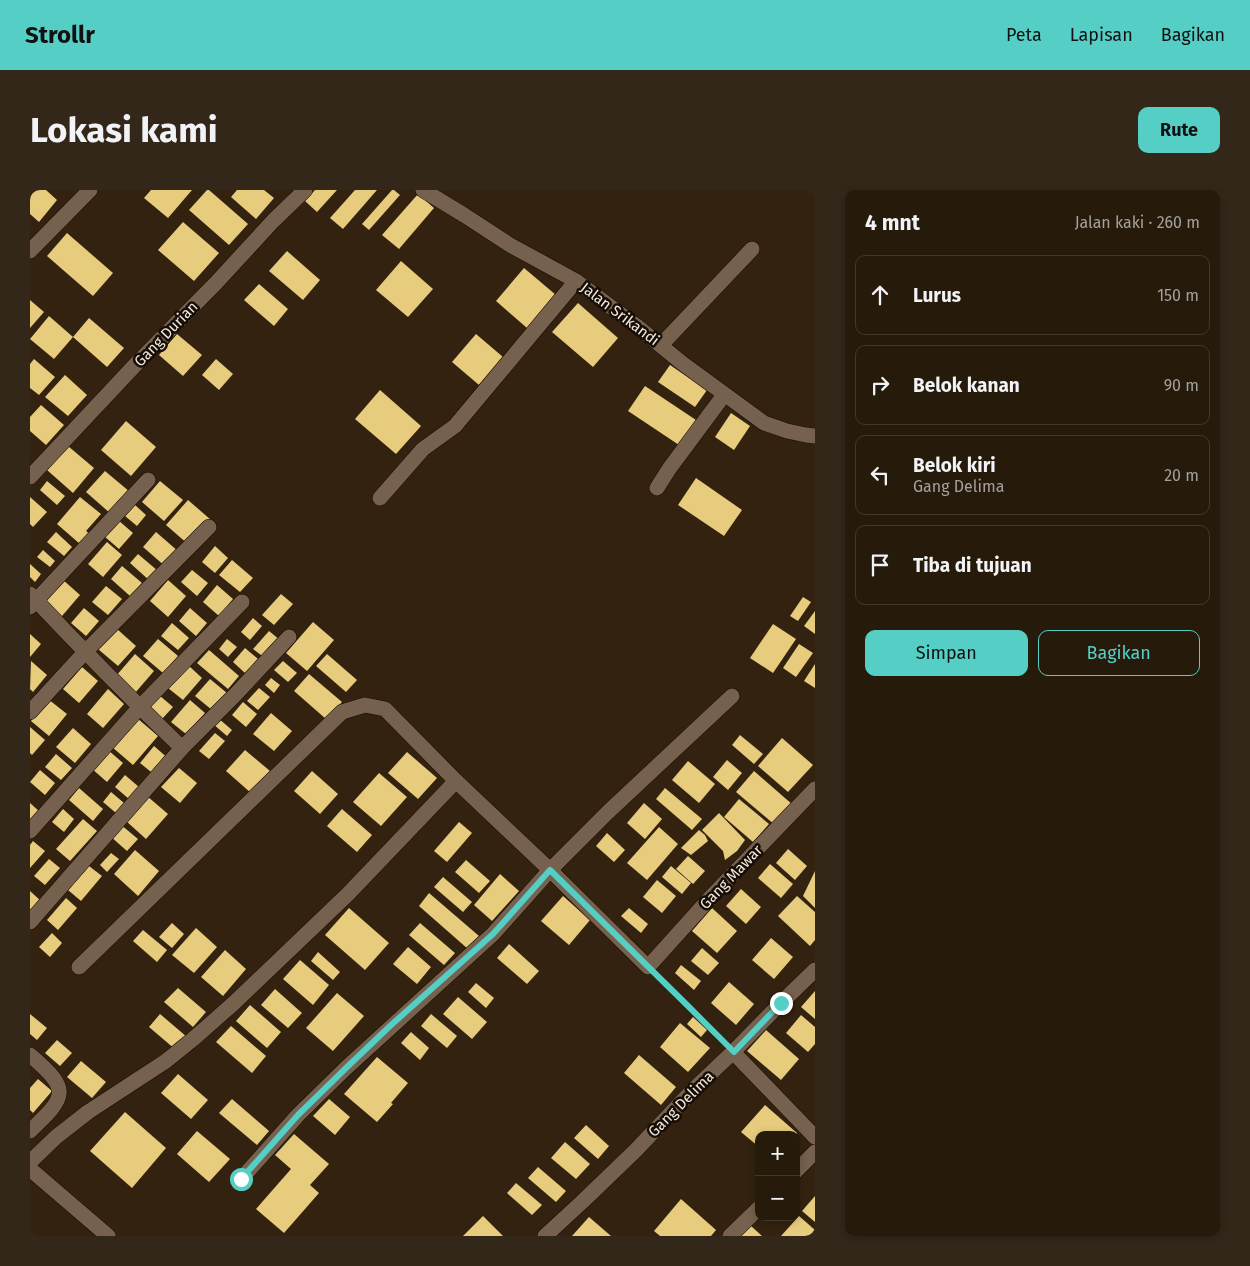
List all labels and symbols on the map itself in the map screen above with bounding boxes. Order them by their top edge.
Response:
street label: Jalan Srikandi [577,279,663,349]
street label: Gang Durian [131,298,201,370]
street label: Gang Mawar [696,841,766,913]
route end [770,992,793,1015]
street label: Gang Delima [644,1067,718,1141]
route start [230,1168,253,1191]

